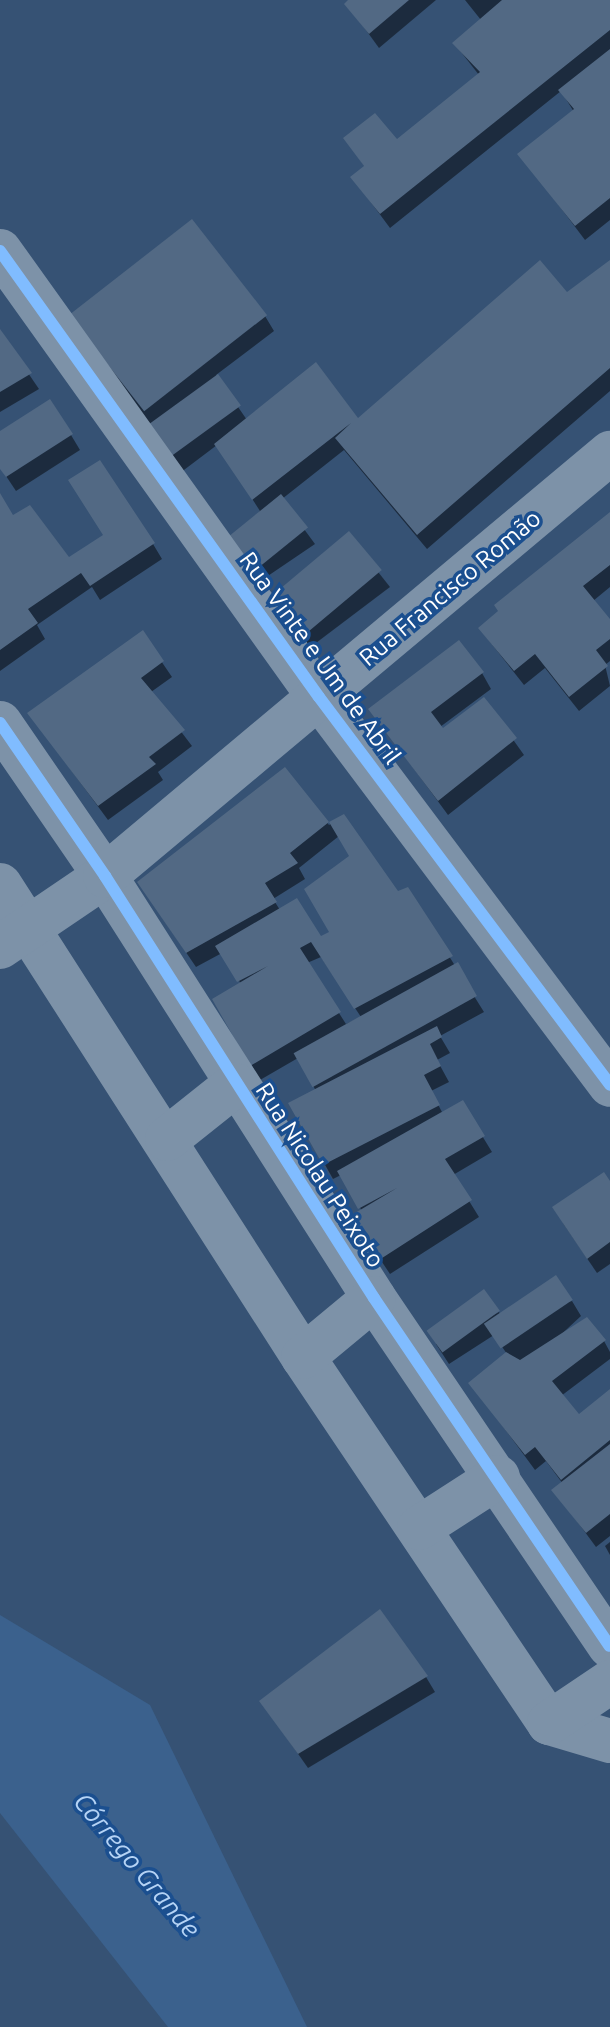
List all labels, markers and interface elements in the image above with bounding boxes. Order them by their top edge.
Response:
street label: Rua Francisco Romão [353,504,547,672]
street label: Rua Vinte e Um de Abril [233,546,407,770]
street label: Rua Nicolau Peixoto [249,1077,391,1273]
water label: Córrego Grande [67,1786,207,1944]

